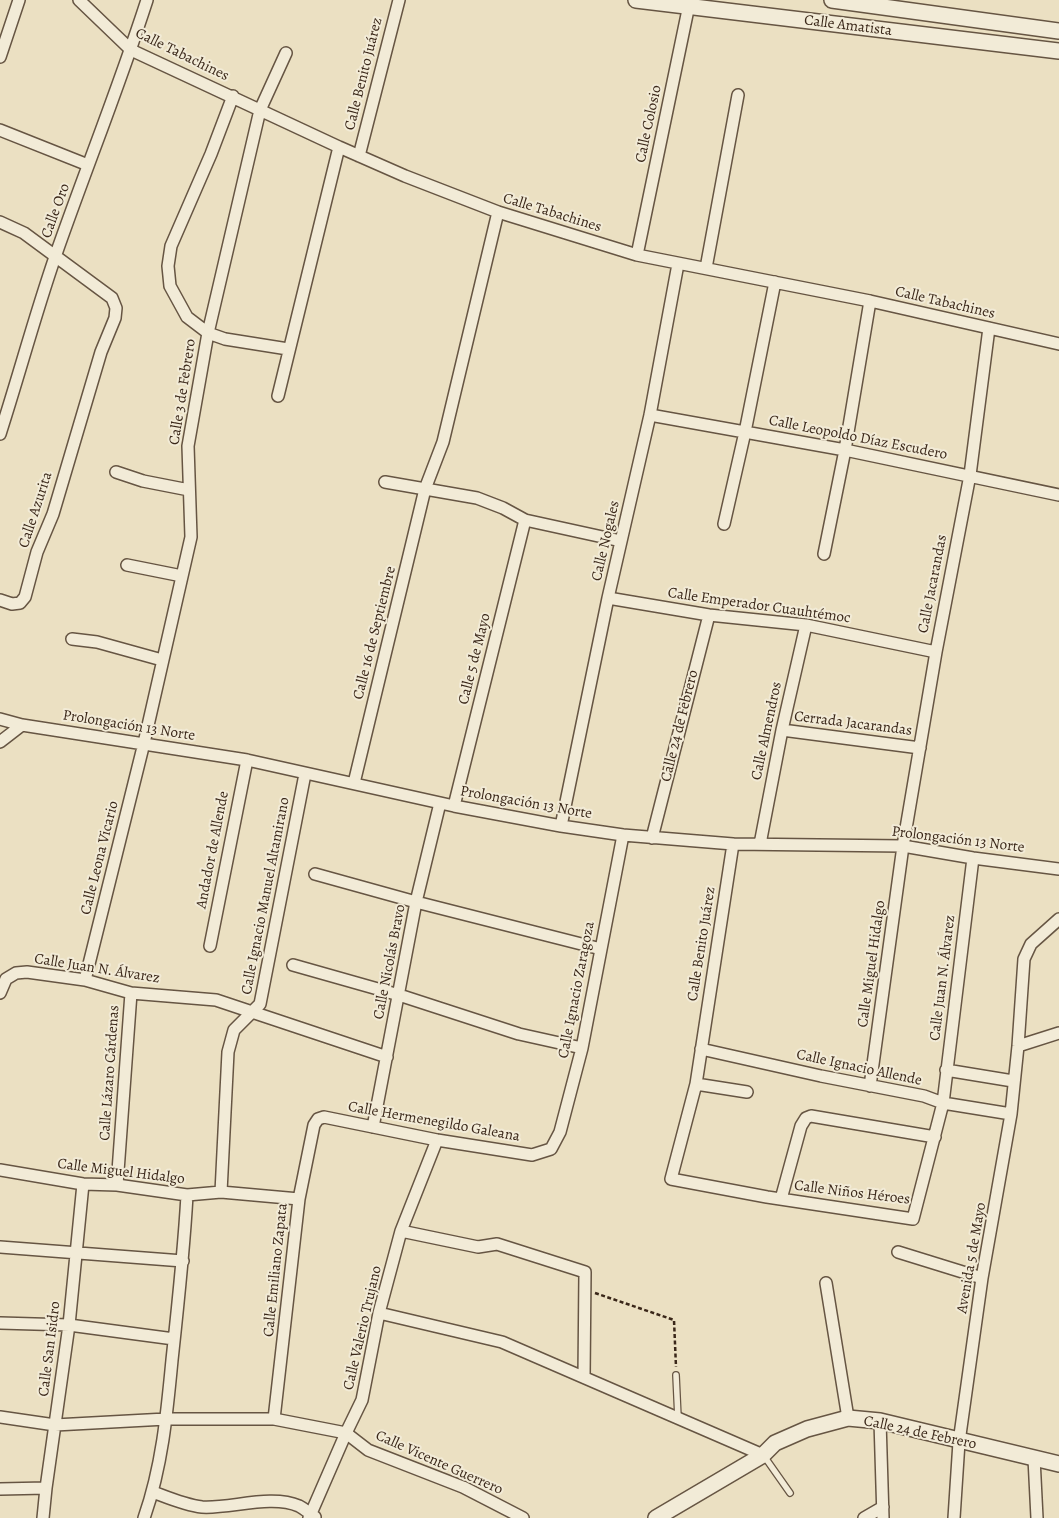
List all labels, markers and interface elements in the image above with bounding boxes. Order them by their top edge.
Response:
street label: Calle Amatista [803,12,893,40]
street label: Calle Benito Juárez [341,16,387,132]
street label: Calle Tabachines [132,25,232,85]
street label: Calle Colosio [632,84,666,164]
street label: Calle Oro [38,181,74,241]
street label: Calle Tabachines [501,189,603,237]
street label: Calle Tabachines [893,283,997,323]
street label: Calle 3 de Febrero [166,338,200,446]
street label: Calle Leopoldo Díaz Escudero [767,412,949,464]
street label: Calle Azurita [15,470,57,550]
street label: Calle Nogales [588,499,624,583]
street label: Calle Jacarandas [915,533,951,635]
street label: Calle 16 de Septiembre [350,564,400,702]
street label: Calle Emperador Cuauhtémoc [666,584,852,628]
street label: Calle 5 de Mayo [455,611,495,707]
street label: Calle 24 de Febrero [657,668,703,784]
street label: Calle Almendros [748,680,786,782]
street label: Prolongación 13 Norte [62,707,196,745]
street label: Cerrada Jacarandas [793,708,913,740]
street label: Prolongación 13 Norte [459,783,593,823]
street label: Andador de Allende [193,790,233,910]
street label: Calle Ignacio Manuel Altamirano [238,796,294,996]
street label: Calle Leona Vicario [77,799,123,917]
street label: Prolongación 13 Norte [891,823,1025,857]
street label: Calle Benito Juárez [684,886,720,1002]
street label: Calle Miguel Hidalgo [854,899,890,1029]
street label: Calle Nicolás Bravo [370,903,410,1021]
street label: Calle Juan N. Álvarez [926,914,960,1042]
street label: Calle Ignacio Zaragoza [555,920,599,1060]
street label: Calle Juan N. Álvarez [33,950,161,988]
street label: Calle Lázaro Cárdenas [96,1005,124,1141]
street label: Calle Ignacio Allende [795,1046,923,1090]
street label: Calle Hermenegildo Galeana [347,1098,521,1146]
street label: Calle Miguel Hidalgo [56,1155,186,1189]
street label: Calle Niños Héroes [793,1177,911,1209]
street label: Avenida 5 de Mayo [953,1201,991,1315]
street label: Calle Emiliano Zapata [260,1202,292,1338]
street label: Calle Valerio Trujano [340,1264,386,1392]
street label: Calle San Isidro [35,1300,65,1398]
street label: Calle 24 de Febrero [862,1412,978,1454]
street label: Calle Vicente Guerrero [373,1427,505,1499]

